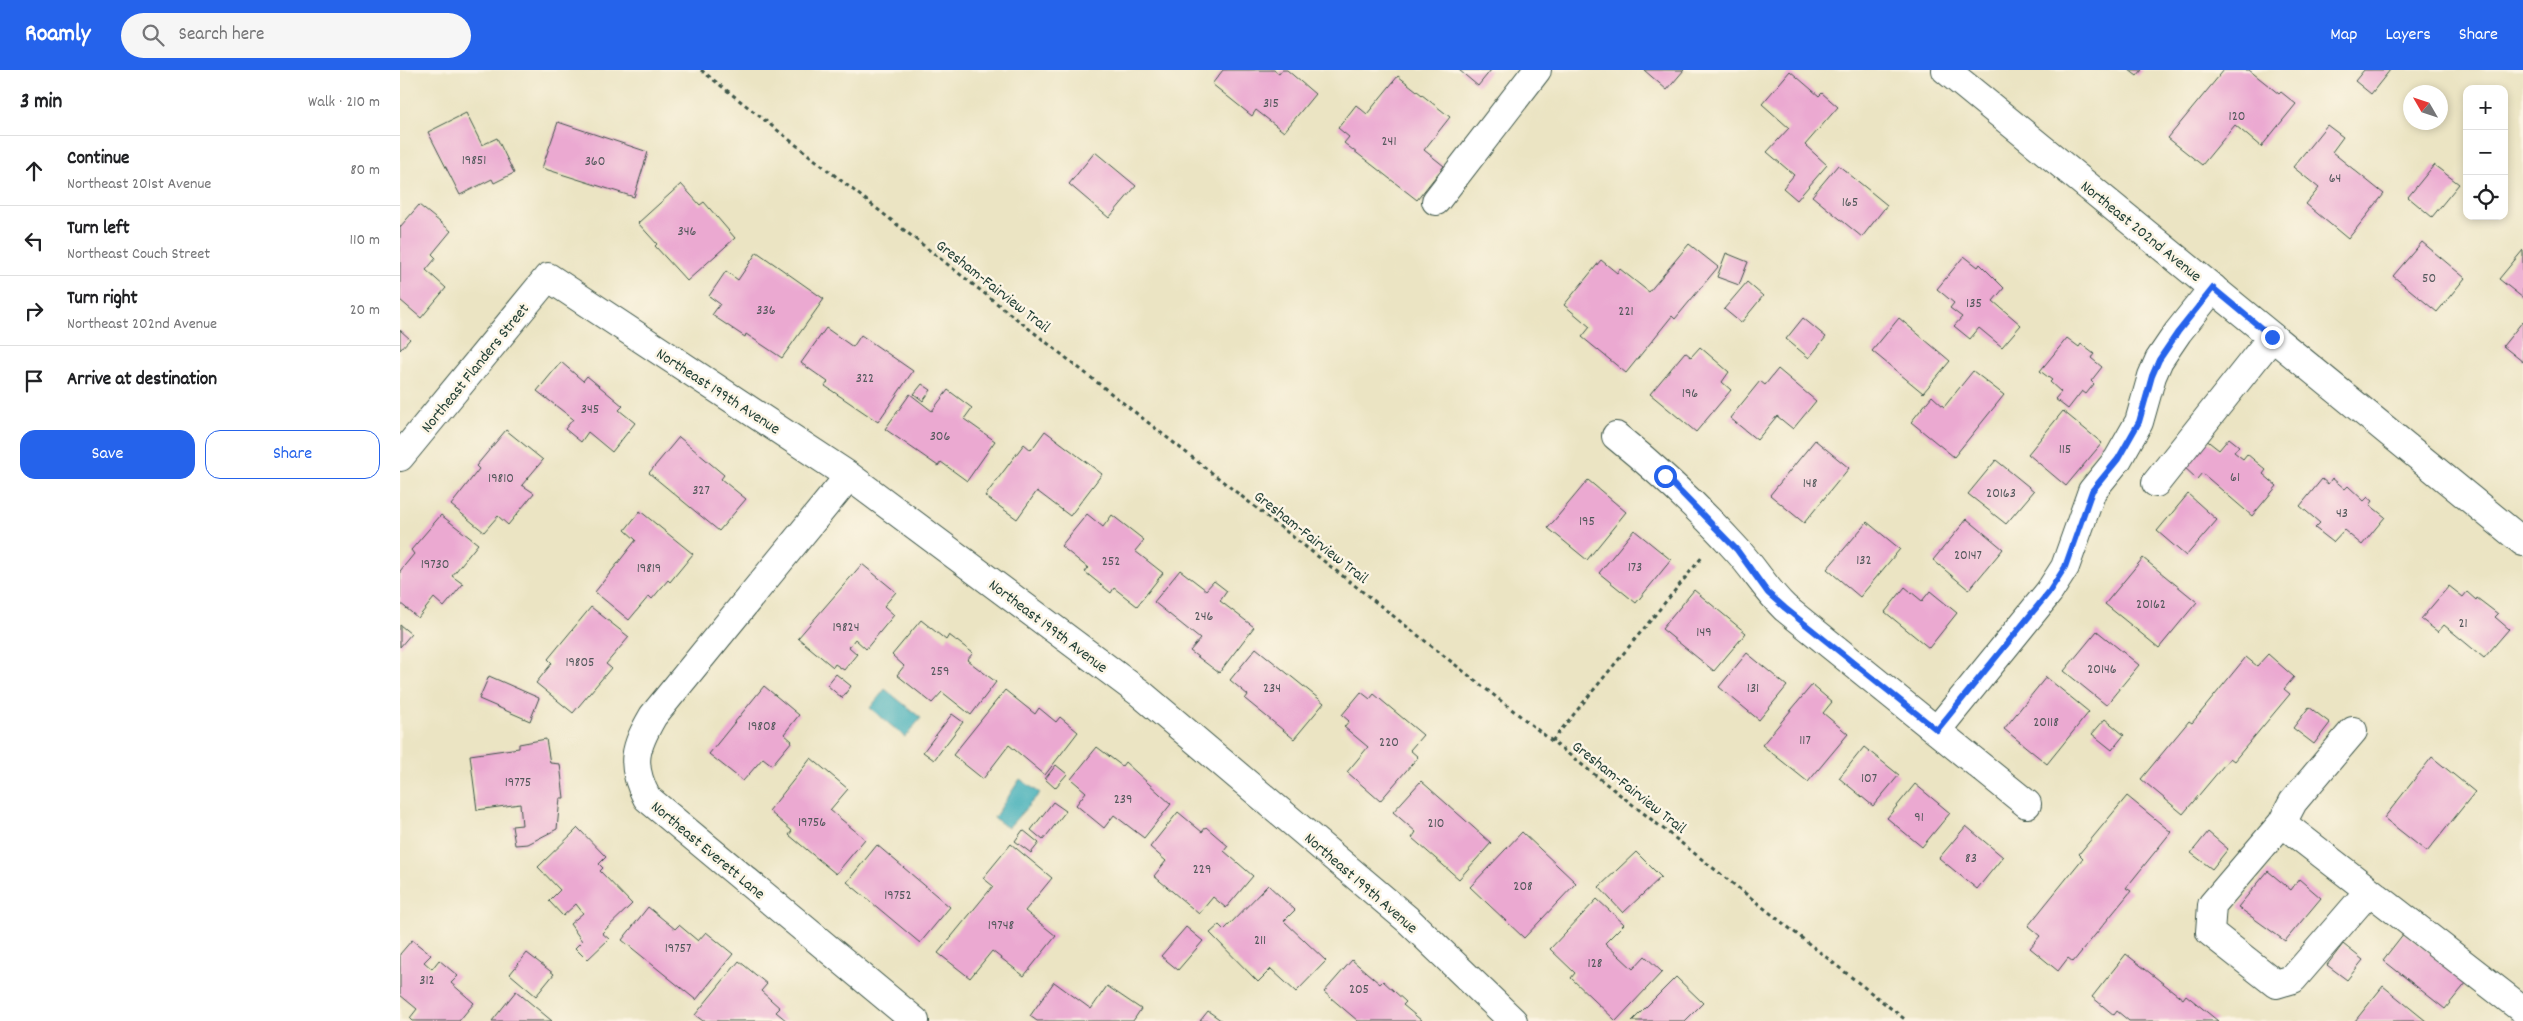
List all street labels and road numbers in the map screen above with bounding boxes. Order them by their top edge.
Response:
street label: Northeast 202nd Avenue [2075,176,2206,288]
street label: Gresham-Fairview Trail [930,235,1055,339]
street label: Northeast Flanders Street [416,299,535,438]
street label: Northeast 199th Avenue [651,343,784,441]
street label: Gresham-Fairview Trail [1248,486,1373,590]
street label: Northeast 199th Avenue [983,575,1112,679]
street label: Gresham-Fairview Trail [1566,736,1691,840]
street label: Northeast Everett Lane [645,796,770,906]
street label: Northeast 199th Avenue [1299,828,1422,940]

